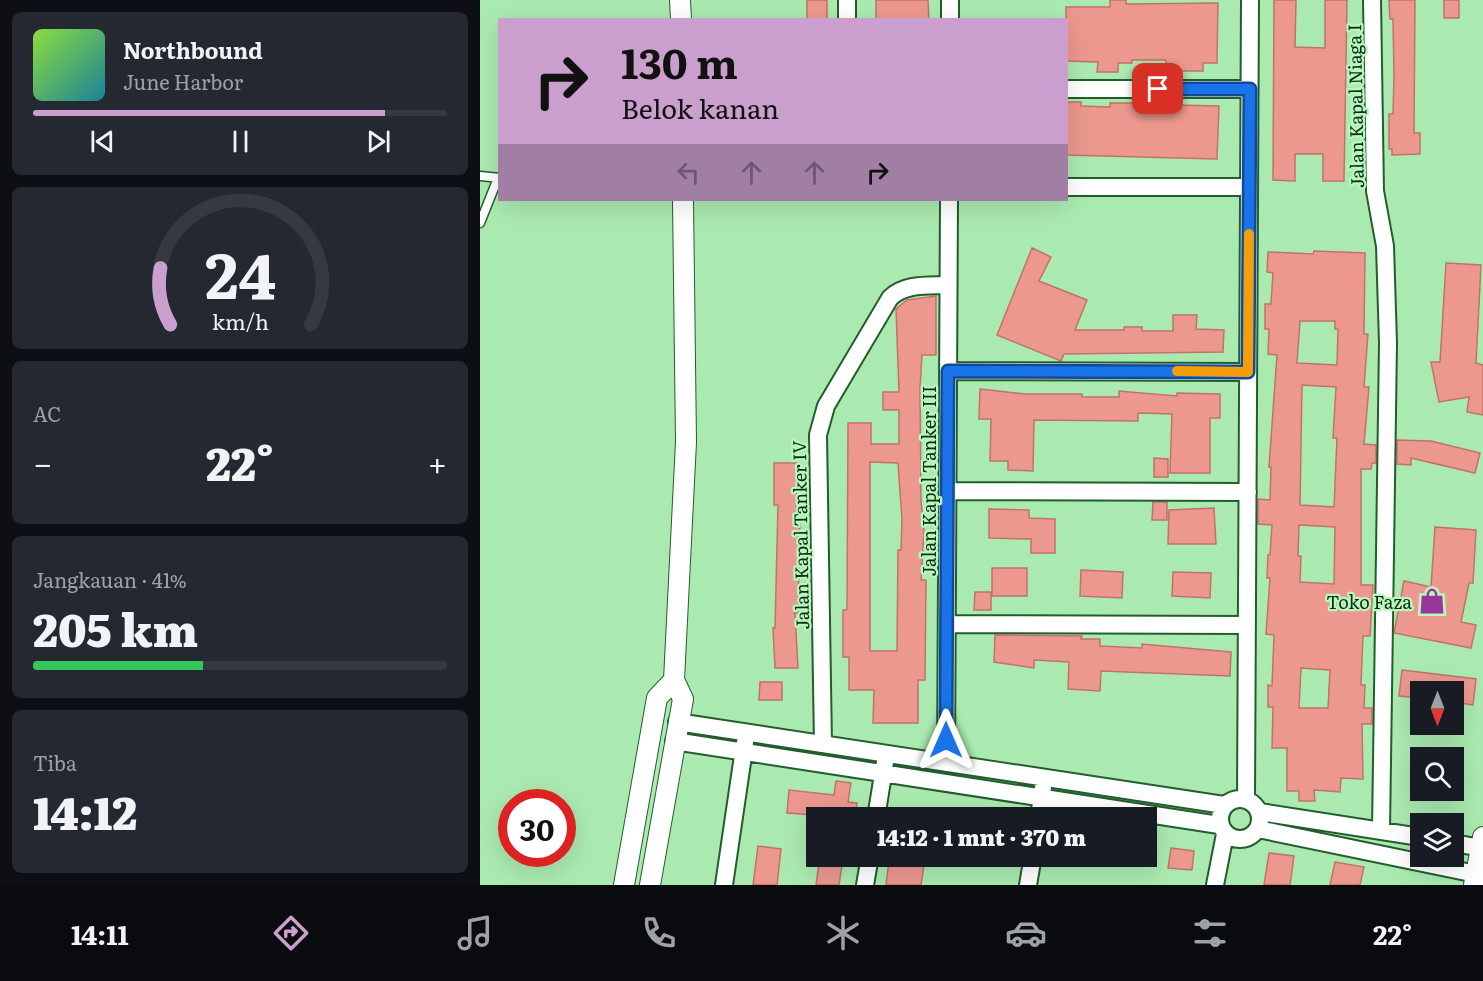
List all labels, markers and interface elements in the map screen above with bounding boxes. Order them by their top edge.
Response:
street label: Jalan Kapal Niaga I [1340,24,1370,188]
text: 130 m [621,30,738,92]
text: Northbound [123,33,263,66]
icon: right [522,42,600,120]
pin [1132,63,1183,114]
text: June Harbor [123,66,243,96]
icon: arrive [1141,72,1174,105]
text: Belok kanan [621,87,779,127]
icon: previous [86,125,119,158]
icon: pause [224,125,257,158]
icon: next [362,125,395,158]
icon: left [672,156,705,189]
icon: ahead [735,156,768,189]
icon: ahead [798,156,831,189]
icon: right [861,156,894,189]
text: 24 [204,226,276,318]
text: km/h [211,305,269,337]
street label: Jalan Kapal Tanker III [915,386,942,576]
text: AC [33,398,61,428]
text: 22° [206,428,274,495]
text: − [33,437,52,486]
text: + [428,437,447,486]
street label: Jalan Kapal Tanker IV [785,440,815,630]
text: Jangkauan · 41% [33,564,187,594]
shop icon: Toko Faza [1417,586,1447,616]
place label: Toko Faza [1326,588,1412,615]
text: 205 km [33,594,198,661]
north arrow [1410,681,1464,735]
map controls [1410,681,1464,867]
position arrow [914,708,978,772]
text: Tiba [33,747,77,777]
button: search [1410,747,1464,801]
text: 14:12 [33,777,137,844]
speed limit sign: 30 [498,789,576,867]
button: layers [1410,813,1464,867]
text: 14:12 · 1 mnt · 370 m [877,820,1086,853]
icon: directions [270,912,312,954]
icon: music [454,912,496,954]
icon: phone [638,912,680,954]
icon: climate [822,912,864,954]
icon: car [1005,912,1047,954]
icon: filters [1189,912,1231,954]
text: 14:11 [71,913,129,953]
text: 22° [1373,913,1412,953]

